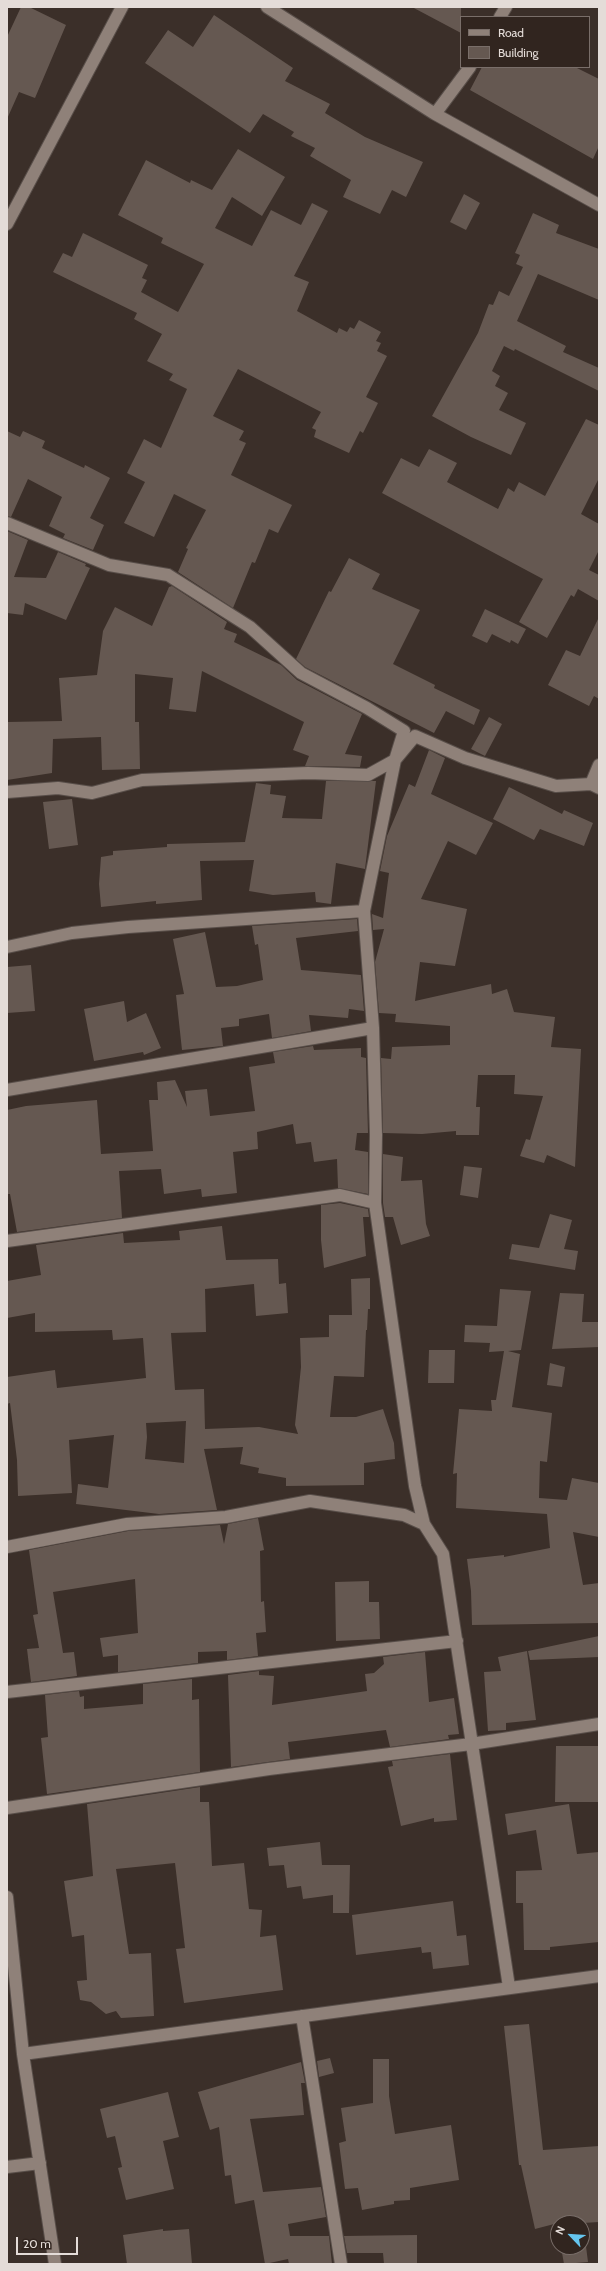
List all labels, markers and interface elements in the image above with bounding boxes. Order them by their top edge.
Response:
legend [460,16,590,68]
text: Road [498,25,524,40]
text: Building [498,45,539,60]
north arrow [550,2215,590,2255]
text: N [552,2224,568,2237]
scale bar [18,2229,80,2255]
text: 20 m [23,2236,51,2251]

